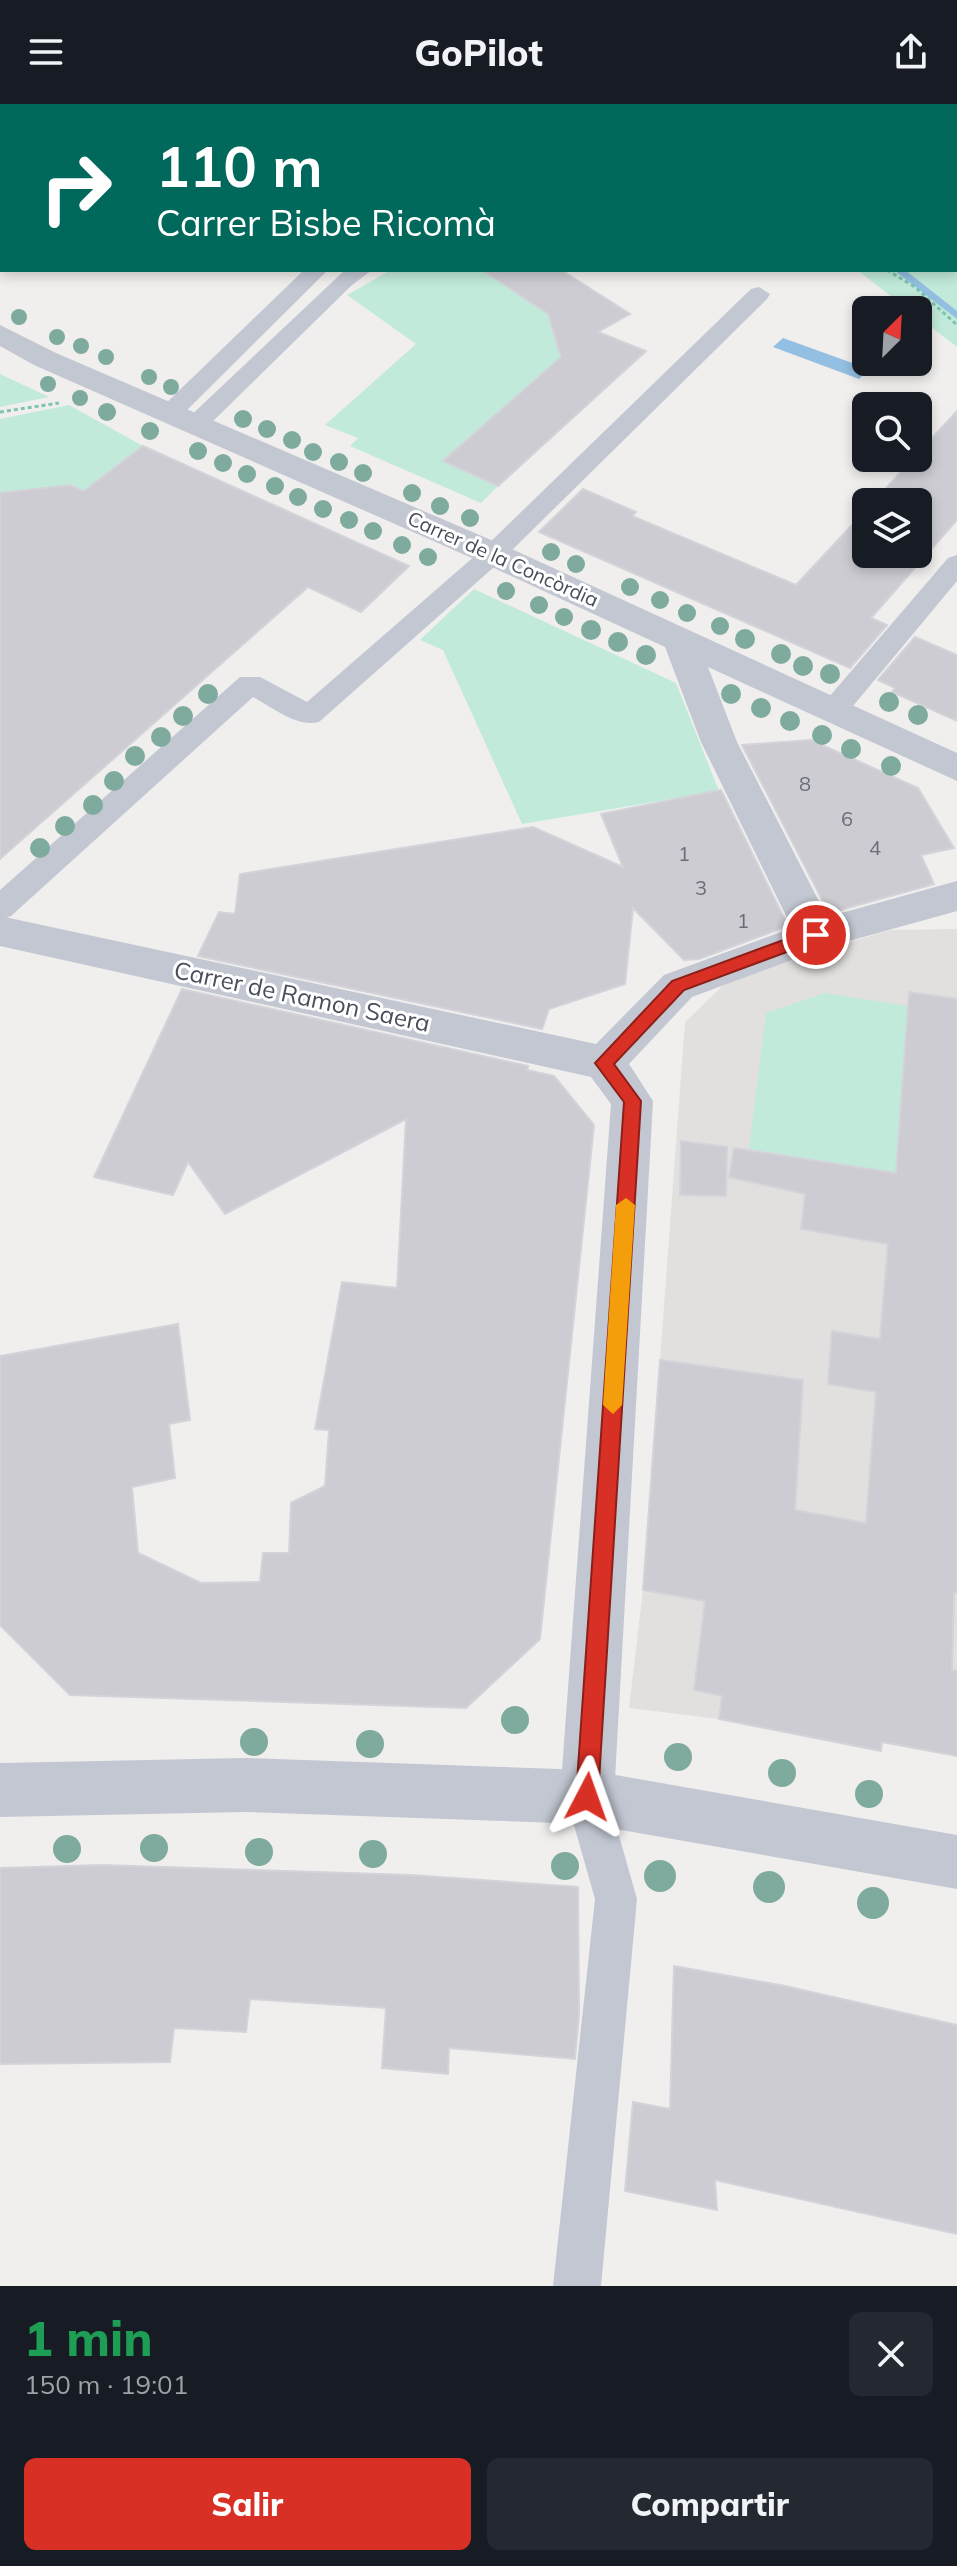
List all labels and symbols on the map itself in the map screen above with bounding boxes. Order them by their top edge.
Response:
north arrow [852,296,932,376]
street label: Carrer de la Concòrdia [404,505,603,612]
house number: 8 [799,771,811,796]
house number: 6 [841,806,853,831]
house number: 4 [869,835,881,860]
house number: 1 [678,841,690,866]
house number: 3 [695,875,707,900]
pin [782,901,850,969]
house number: 1 [737,908,749,933]
street label: Carrer de Ramon Saera [171,954,433,1038]
position arrow [545,1755,629,1839]

